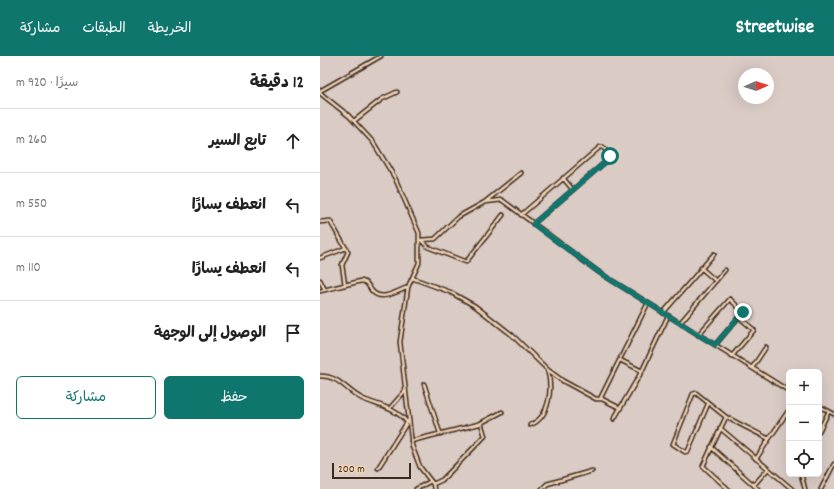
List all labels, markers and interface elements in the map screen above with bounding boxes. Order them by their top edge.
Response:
text: Streetwise [736,15,814,42]
text: مشاركة [20,19,60,39]
text: الطبقات [82,19,126,39]
text: الخريطة [148,19,191,39]
north arrow [738,68,774,104]
text: 12 دقيقة [250,72,304,96]
text: سيرًا · 920 m [16,74,78,93]
icon: ahead [282,130,304,152]
text: 260 m [16,131,47,150]
text: تابع السير [209,131,266,153]
route start [601,147,619,165]
icon: left [282,194,304,216]
text: 550 m [16,195,47,214]
text: انعطف يسارًا [192,195,266,217]
icon: left [282,258,304,280]
text: 110 m [16,259,41,278]
text: انعطف يسارًا [192,259,266,281]
route end [734,303,752,321]
icon: arrive [282,322,304,344]
text: الوصول إلى الوجهة [154,323,266,345]
map controls [786,369,822,477]
button: + [786,369,822,405]
button: مشاركة [16,376,156,419]
button: حفظ [164,376,304,419]
button: − [786,405,822,441]
button: locate [786,441,822,477]
scale bar [332,461,411,480]
text: 200 m [338,462,365,478]

